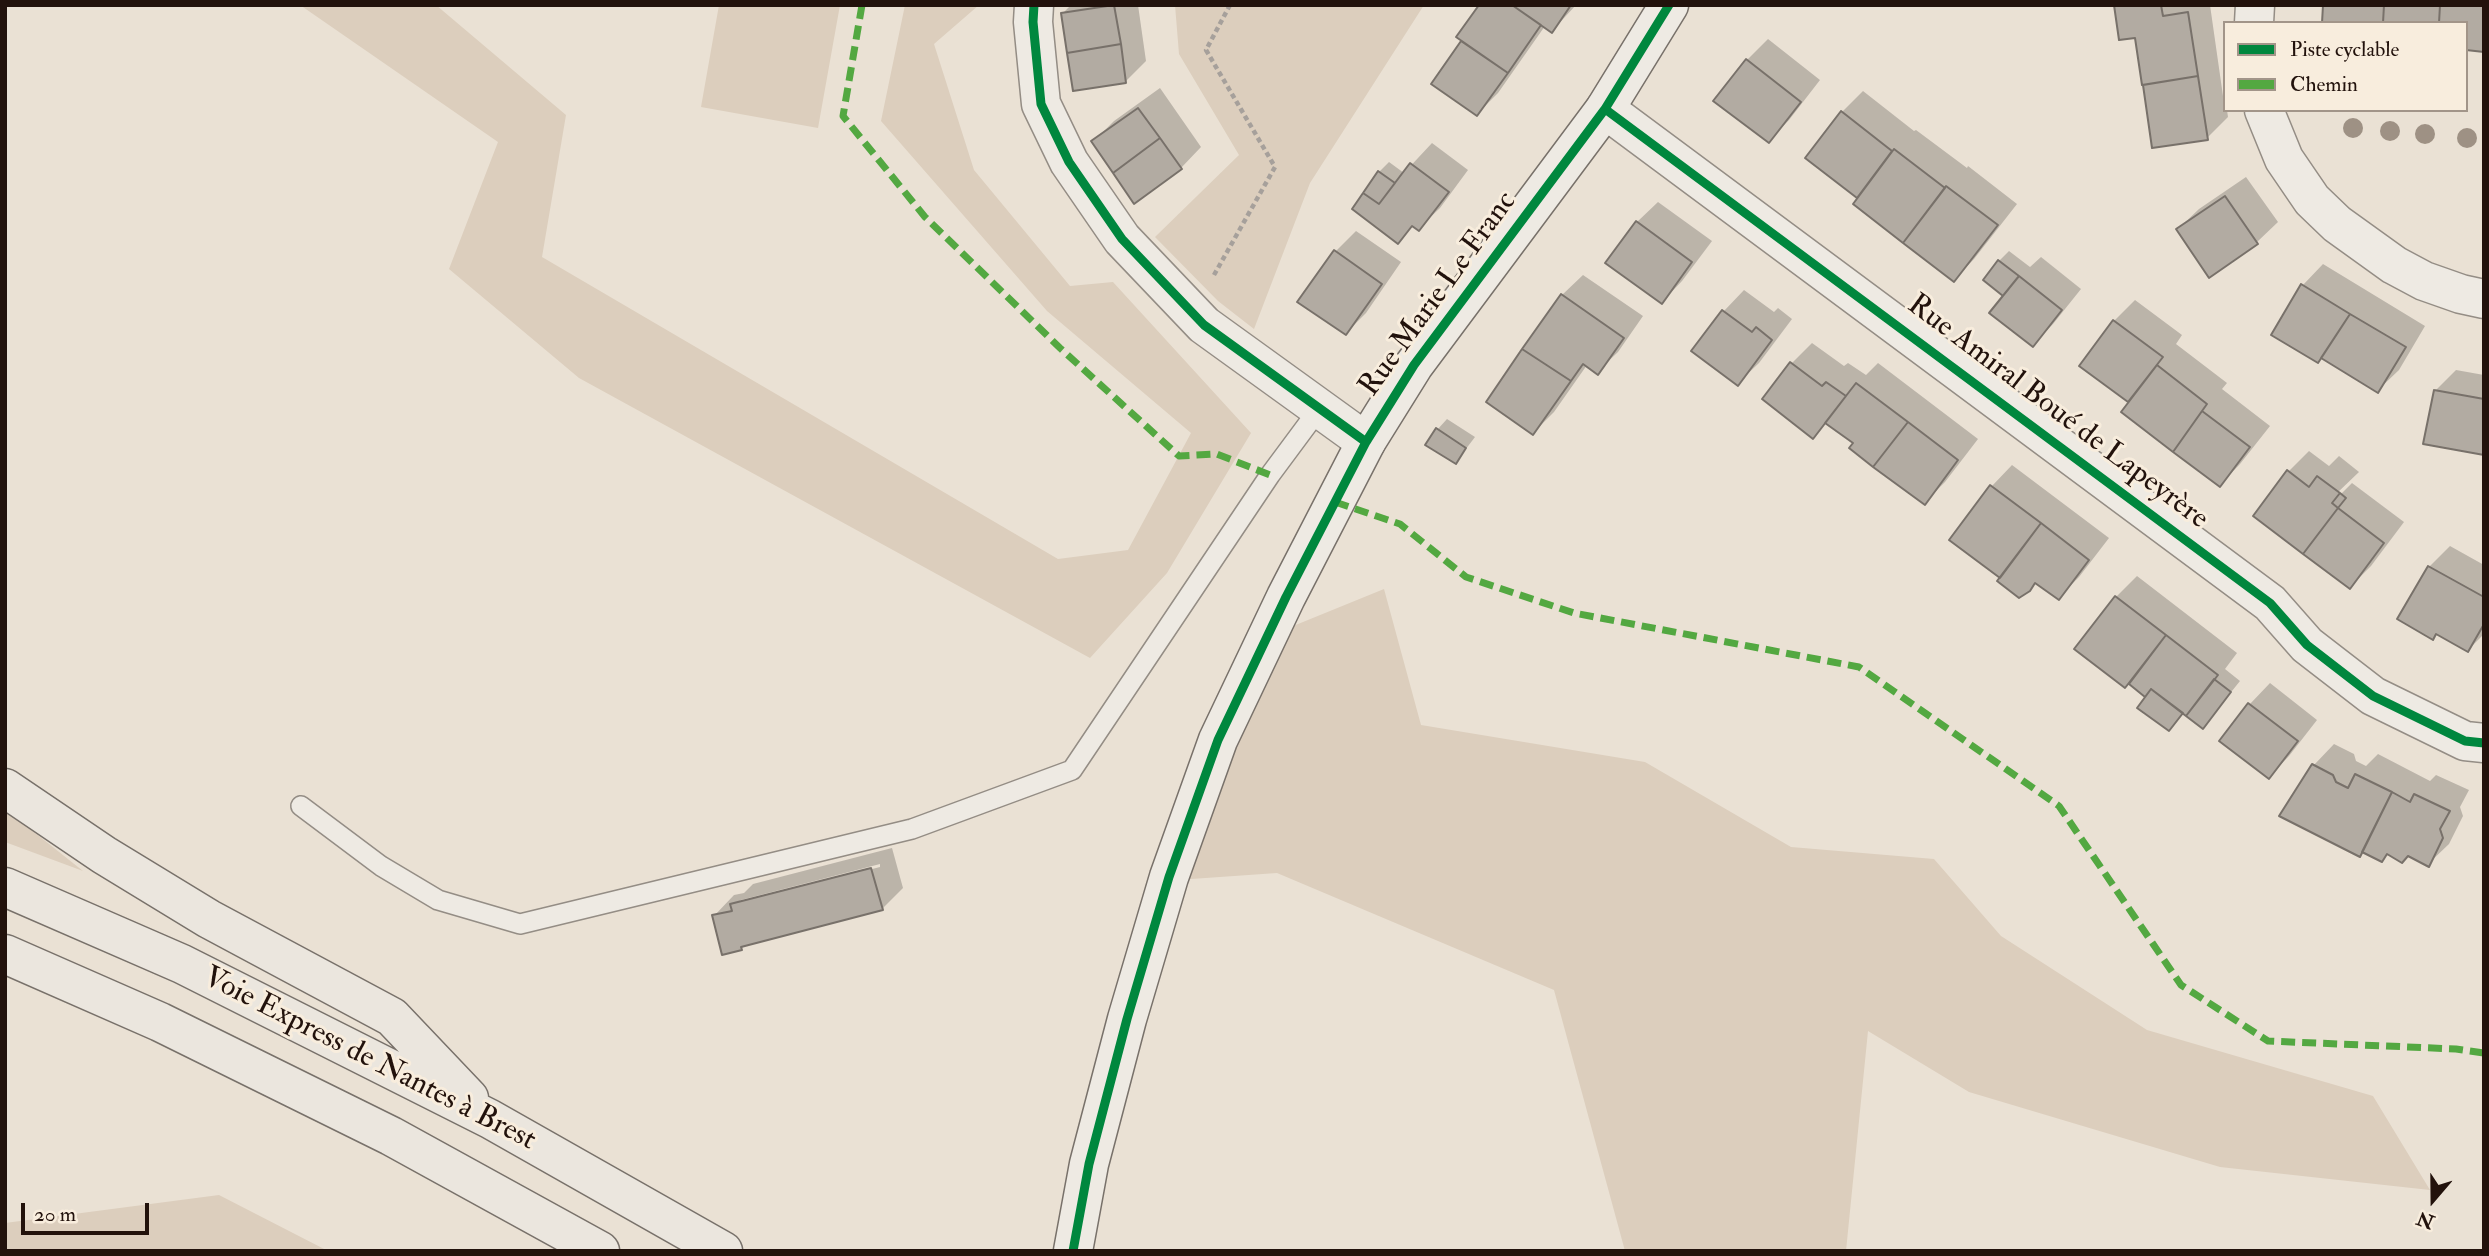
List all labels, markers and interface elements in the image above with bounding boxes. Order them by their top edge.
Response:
legend [2223,21,2468,112]
text: Piste cyclable [2290,36,2399,63]
text: Chemin [2290,71,2358,98]
street label: Rue Marie Le Franc [1353,186,1525,404]
street label: Rue Amiral Boué de Lapeyrère [1899,288,2215,538]
street label: Voie Express de Nantes à Brest [197,960,541,1160]
north arrow [2398,1165,2468,1235]
scale bar [24,1190,152,1234]
text: 20 m [34,1201,76,1228]
text: N [2414,1206,2438,1234]

